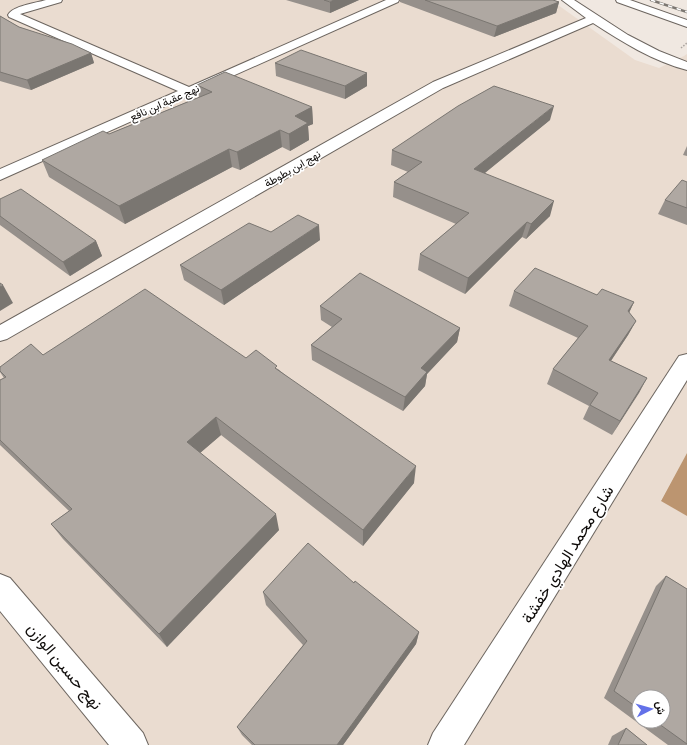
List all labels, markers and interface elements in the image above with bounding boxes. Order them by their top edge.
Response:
street label: نهج عقبة ابن نافع [127,80,202,125]
street label: نهج ابن بطوطة [261,146,323,191]
street label: شارع محمد الهادي خفشة [516,481,621,629]
street label: نهج حسين الوازن [21,618,108,715]
north arrow [631,689,671,729]
text: ش [653,701,670,715]

